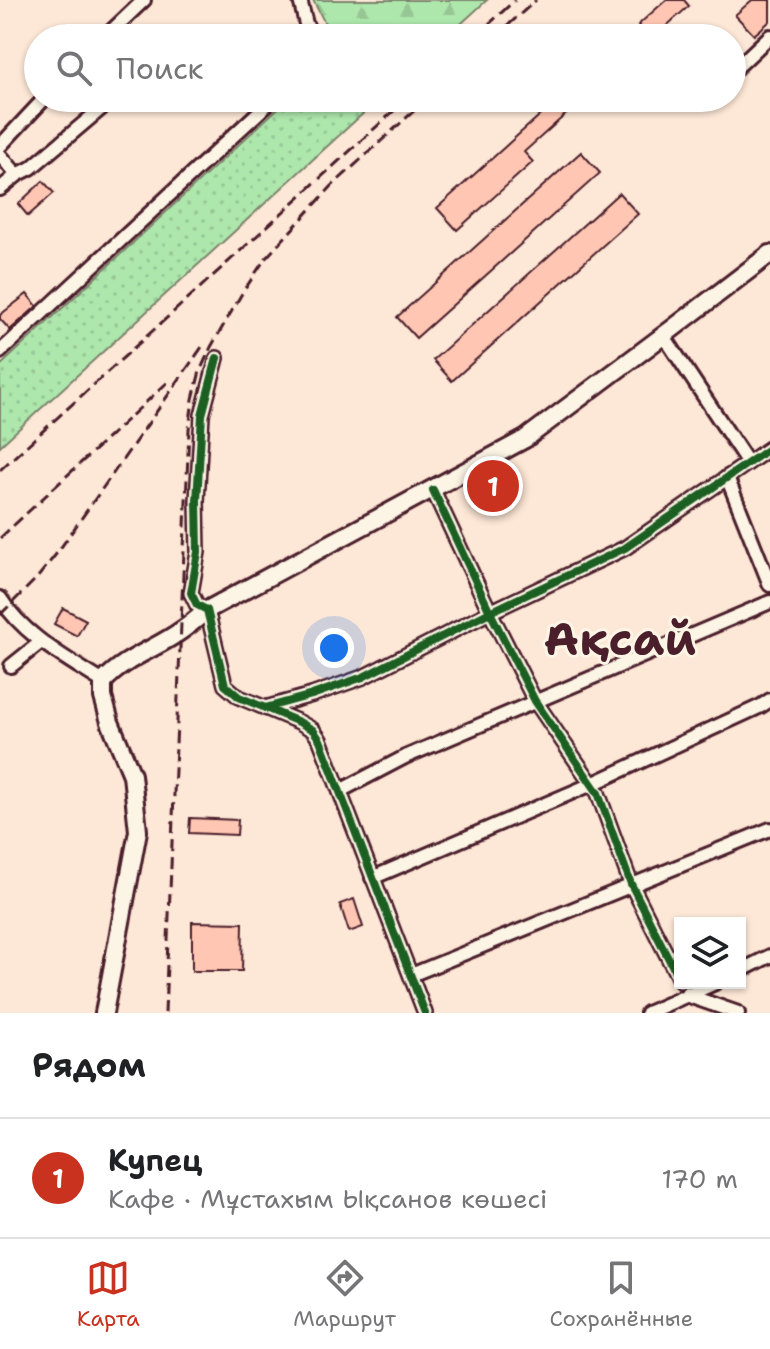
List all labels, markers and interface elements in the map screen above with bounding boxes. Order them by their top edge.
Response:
search box [24,24,746,112]
icon: search [52,46,96,90]
text: Поиск [116,48,204,89]
pin: 1 [467,456,519,516]
district label: Ақсай [544,608,696,670]
your location [314,628,354,668]
map controls [674,917,746,989]
button: layers [674,917,746,989]
text: Рядом [32,1042,146,1088]
text: Купец [108,1140,202,1181]
text: 1 [52,1161,64,1196]
text: 170 m [661,1161,738,1196]
text: Кафе · Мұстахым Ықсанов көшесі [108,1181,547,1216]
tab: Карта [77,1256,140,1333]
tab: Маршрут [293,1256,396,1333]
tab: Сохранённые [550,1256,693,1333]

